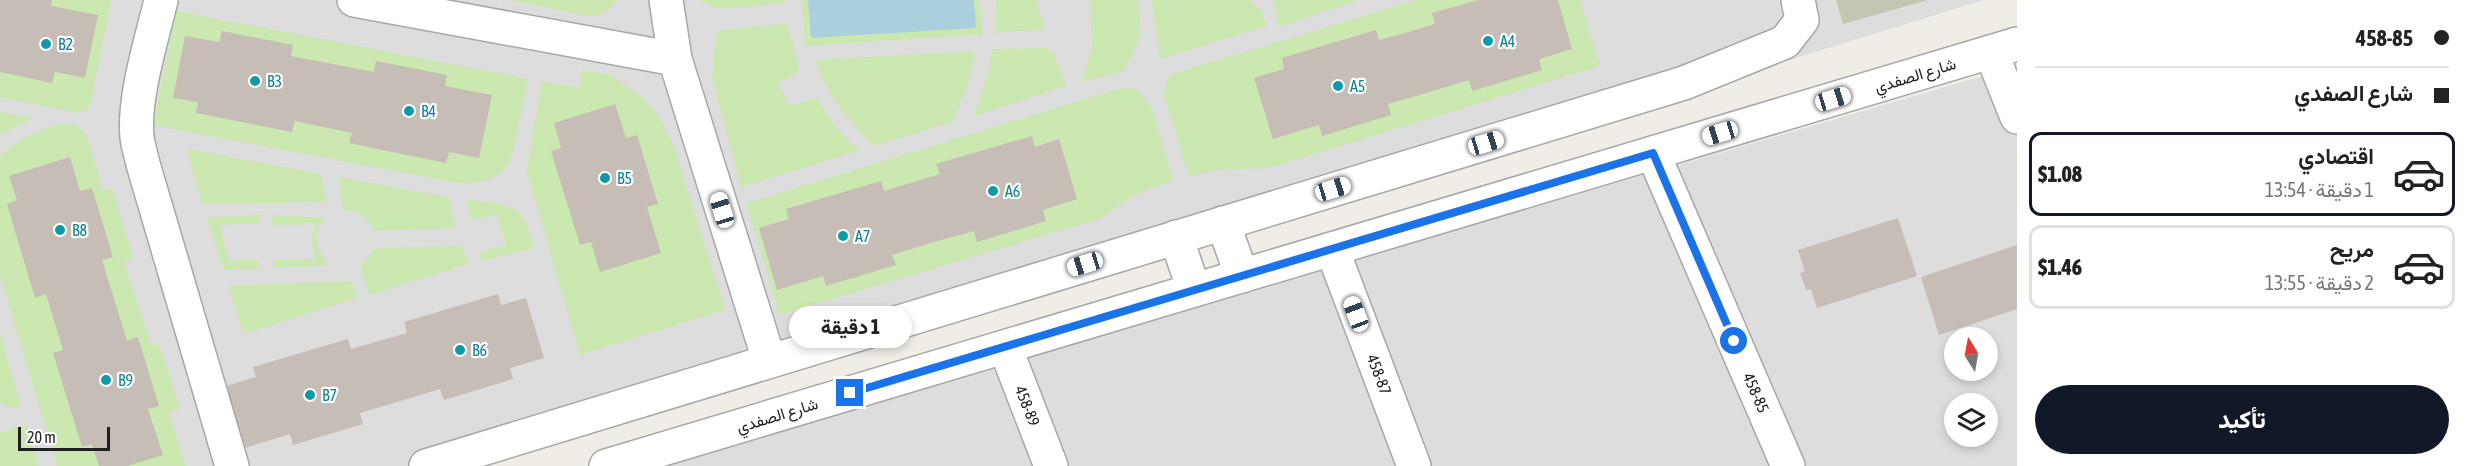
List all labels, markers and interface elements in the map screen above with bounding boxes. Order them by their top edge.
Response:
text: 458-85 [2356,25,2413,51]
place label: A4 [1500,32,1515,50]
marker: A4 [1481,34,1495,48]
place label: B2 [58,35,73,53]
marker: B2 [39,37,53,51]
street label: شارع الصفدي [1872,54,1959,101]
place label: B3 [267,72,282,90]
marker: B3 [248,74,262,88]
place label: A5 [1350,77,1365,95]
marker: A5 [1331,79,1345,93]
text: شارع الصفدي [2294,80,2413,106]
car [1813,85,1853,113]
place label: B4 [421,102,436,120]
marker: B4 [402,104,416,118]
car [1700,119,1740,147]
car [1466,129,1506,157]
text: اقتصادي [2298,143,2374,169]
icon: car [2392,147,2446,201]
text: $1.08 [2038,161,2082,187]
place label: B5 [617,169,632,187]
marker: B5 [598,171,612,185]
car [1313,175,1353,203]
text: 1 دقيقة · 13:54 [2265,178,2374,201]
place label: A6 [1005,182,1020,200]
marker: A6 [986,184,1000,198]
car [708,190,736,230]
place label: B8 [72,221,87,239]
marker: B8 [53,223,67,237]
place label: A7 [855,227,870,245]
marker: A7 [836,229,850,243]
text: مريح [2330,236,2374,262]
icon: car [2392,240,2446,294]
car [1065,250,1105,278]
text: $1.46 [2038,254,2082,280]
text: 2 دقيقة · 13:55 [2265,271,2374,294]
car [1341,294,1371,334]
callout: 1 دقيقة [788,306,912,348]
text: 1 دقيقة [821,315,880,338]
route start [1720,327,1747,354]
north arrow [1944,327,1998,381]
map controls [1944,327,1998,447]
place label: B6 [472,341,487,359]
marker: B6 [453,343,467,357]
street label: 458-87 [1364,352,1395,397]
street label: 458-85 [1740,370,1773,415]
place label: B9 [118,371,133,389]
marker: B9 [99,373,113,387]
route end [836,379,863,406]
street label: 458-89 [1012,383,1044,428]
button: تأكيد [2035,385,2449,454]
place label: B7 [322,386,337,404]
marker: B7 [303,388,317,402]
button: layers [1944,393,1998,447]
street label: شارع الصفدي [734,394,821,441]
scale bar [18,424,110,452]
text: 20 m [27,428,56,446]

